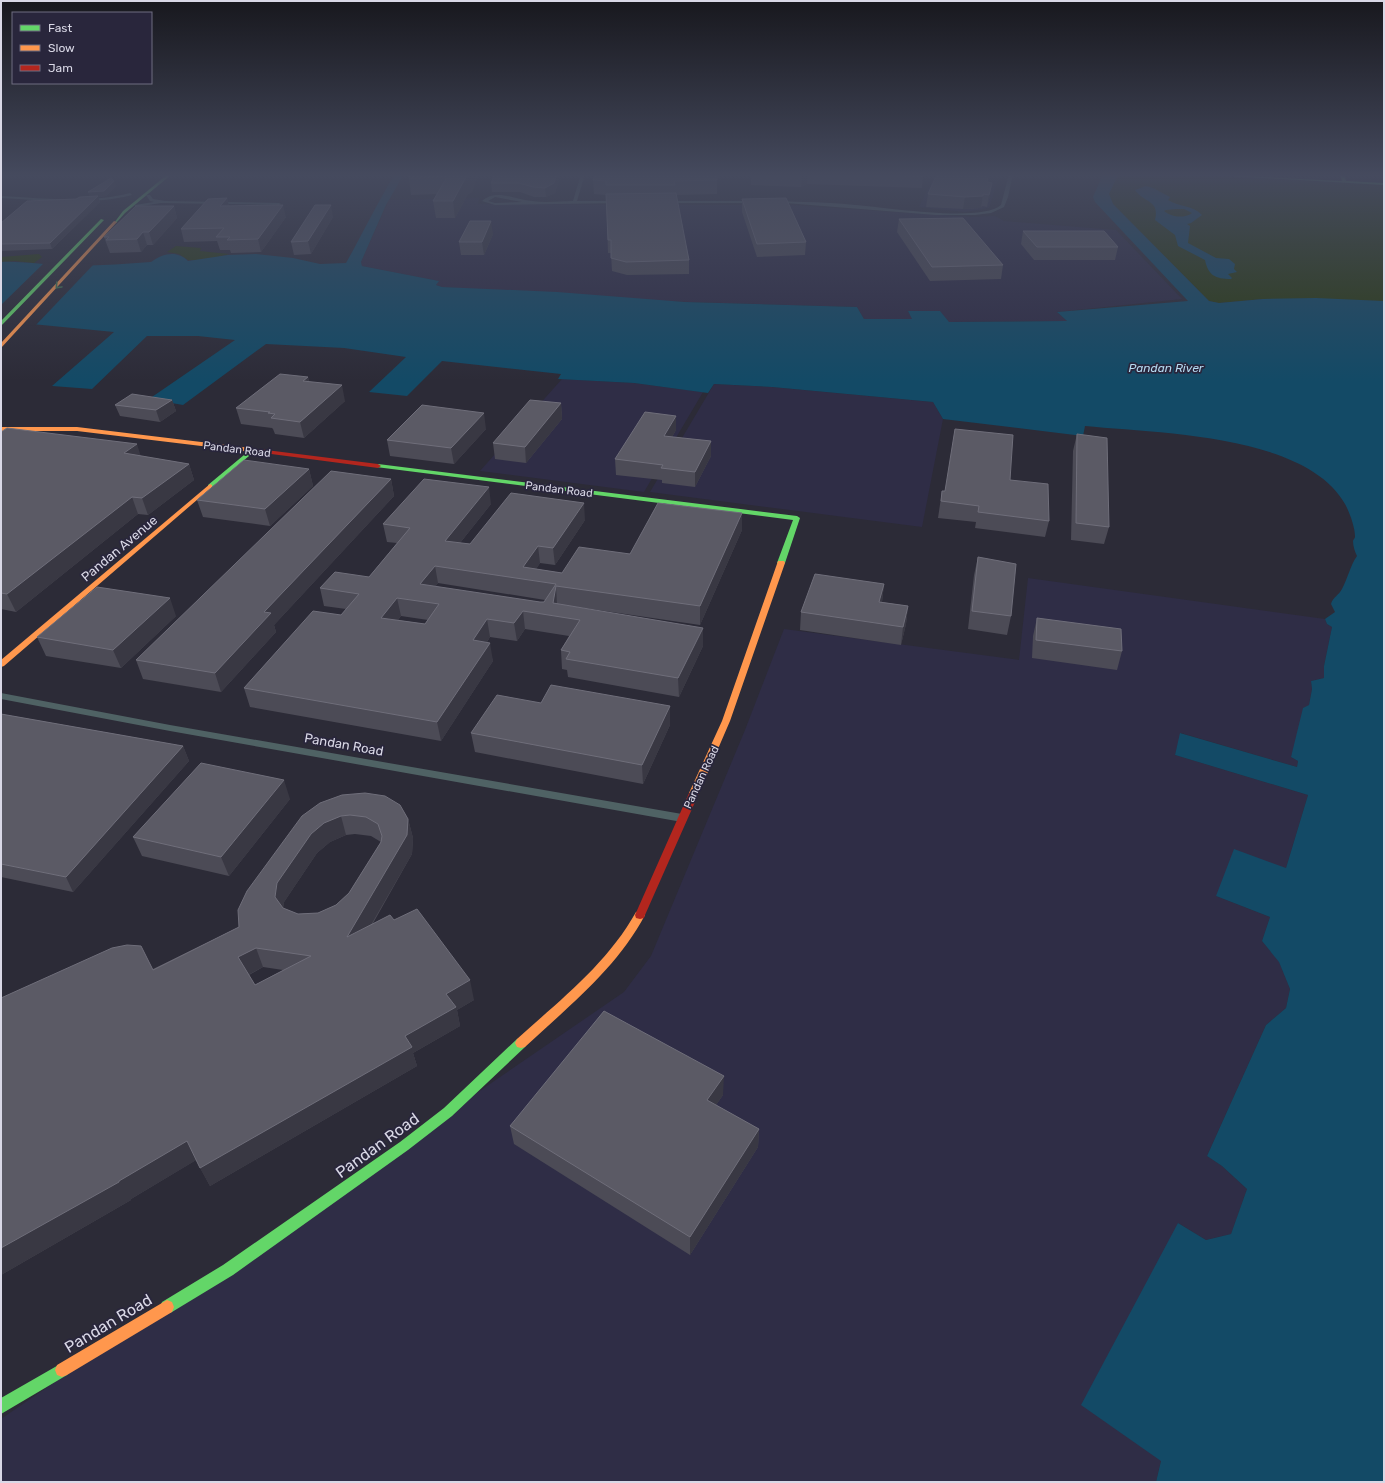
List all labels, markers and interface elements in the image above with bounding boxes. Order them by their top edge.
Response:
legend [12,12,152,84]
text: Fast [48,21,72,35]
text: Slow [48,41,75,55]
text: Jam [48,61,73,75]
one-way arrow [55,281,62,289]
water label: Pandan River [1129,361,1204,375]
street label: Pandan Road [203,439,271,460]
street label: Pandan Road [525,479,593,500]
street label: Pandan Avenue [78,512,160,584]
street label: Pandan Road [303,730,385,759]
street label: Pandan Road [681,744,722,811]
street label: Pandan Road [332,1109,423,1182]
street label: Pandan Road [61,1290,155,1357]

